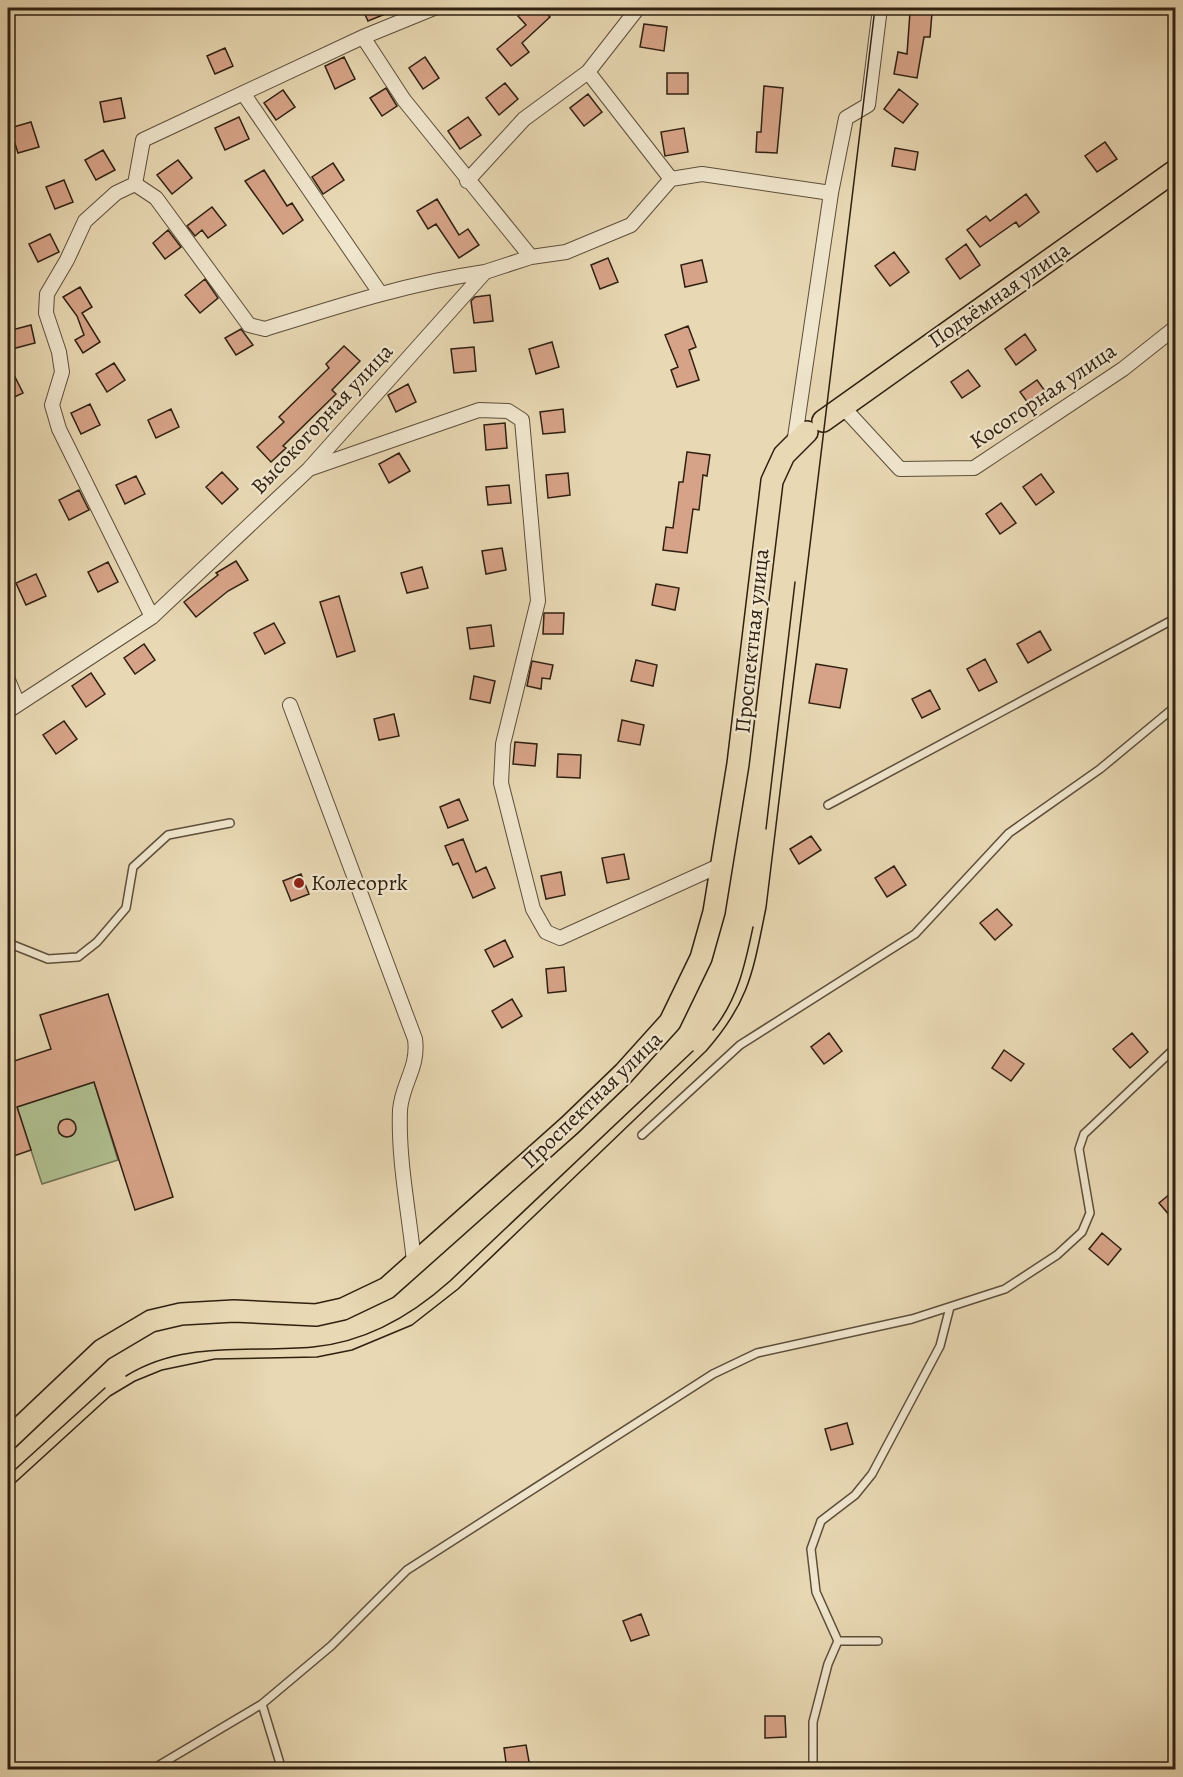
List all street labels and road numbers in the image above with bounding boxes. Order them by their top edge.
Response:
street label: Подъёмная улица [922,234,1077,355]
street label: Косогорная улица [964,335,1123,456]
street label: Высокогорная улица [244,336,400,501]
street label: Проспектная улица [727,546,777,735]
street label: Проспектная улица [515,1024,670,1175]

